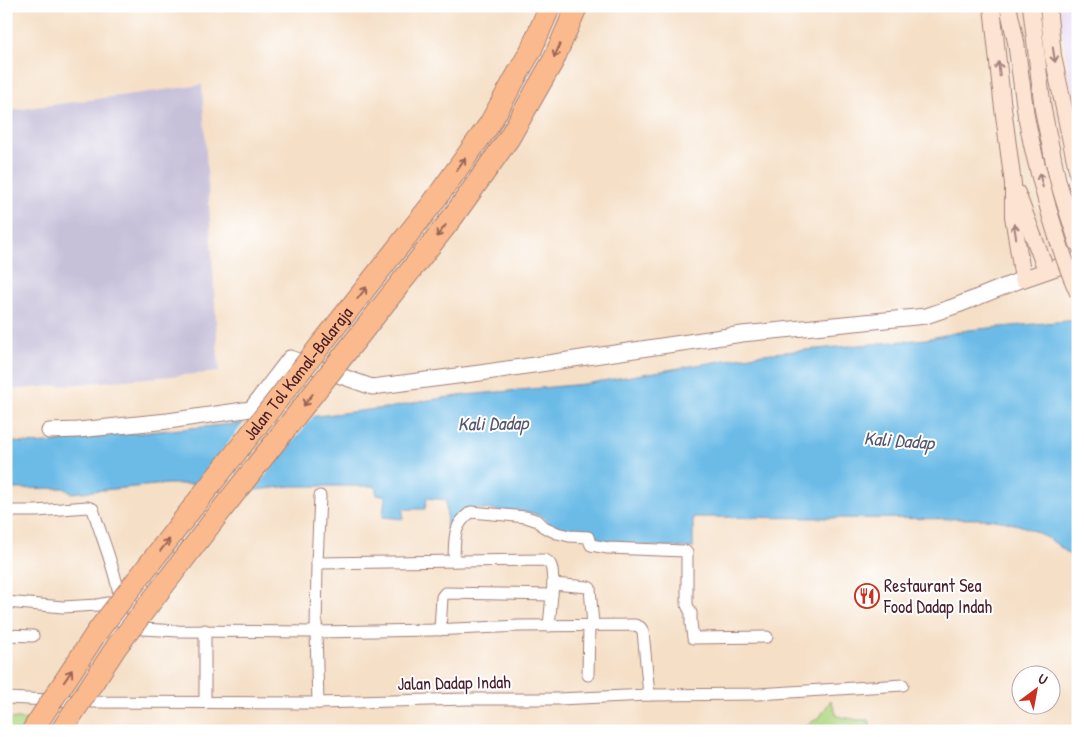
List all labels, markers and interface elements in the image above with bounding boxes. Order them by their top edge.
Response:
one-way arrow [552,43,562,58]
one-way arrow [1049,46,1059,62]
one-way arrow [994,62,1003,78]
one-way arrow [456,157,466,171]
one-way arrow [1036,172,1045,188]
one-way arrow [1010,223,1020,239]
one-way arrow [436,225,447,238]
one-way arrow [357,287,368,300]
street label: Jalan Tol Kamal–Balaraja [237,301,358,445]
one-way arrow [303,393,314,406]
water label: Kali Dadap [458,409,530,437]
water label: Kali Dadap [863,425,937,456]
one-way arrow [159,539,170,552]
place label: Restaurant Sea Food Dadap Indah [883,573,992,619]
restaurant icon: Restaurant Sea Food Dadap Indah [854,583,880,609]
north arrow [1012,664,1062,714]
text: U [1035,668,1052,689]
one-way arrow [64,669,74,683]
street label: Jalan Dadap Indah [397,669,511,696]

